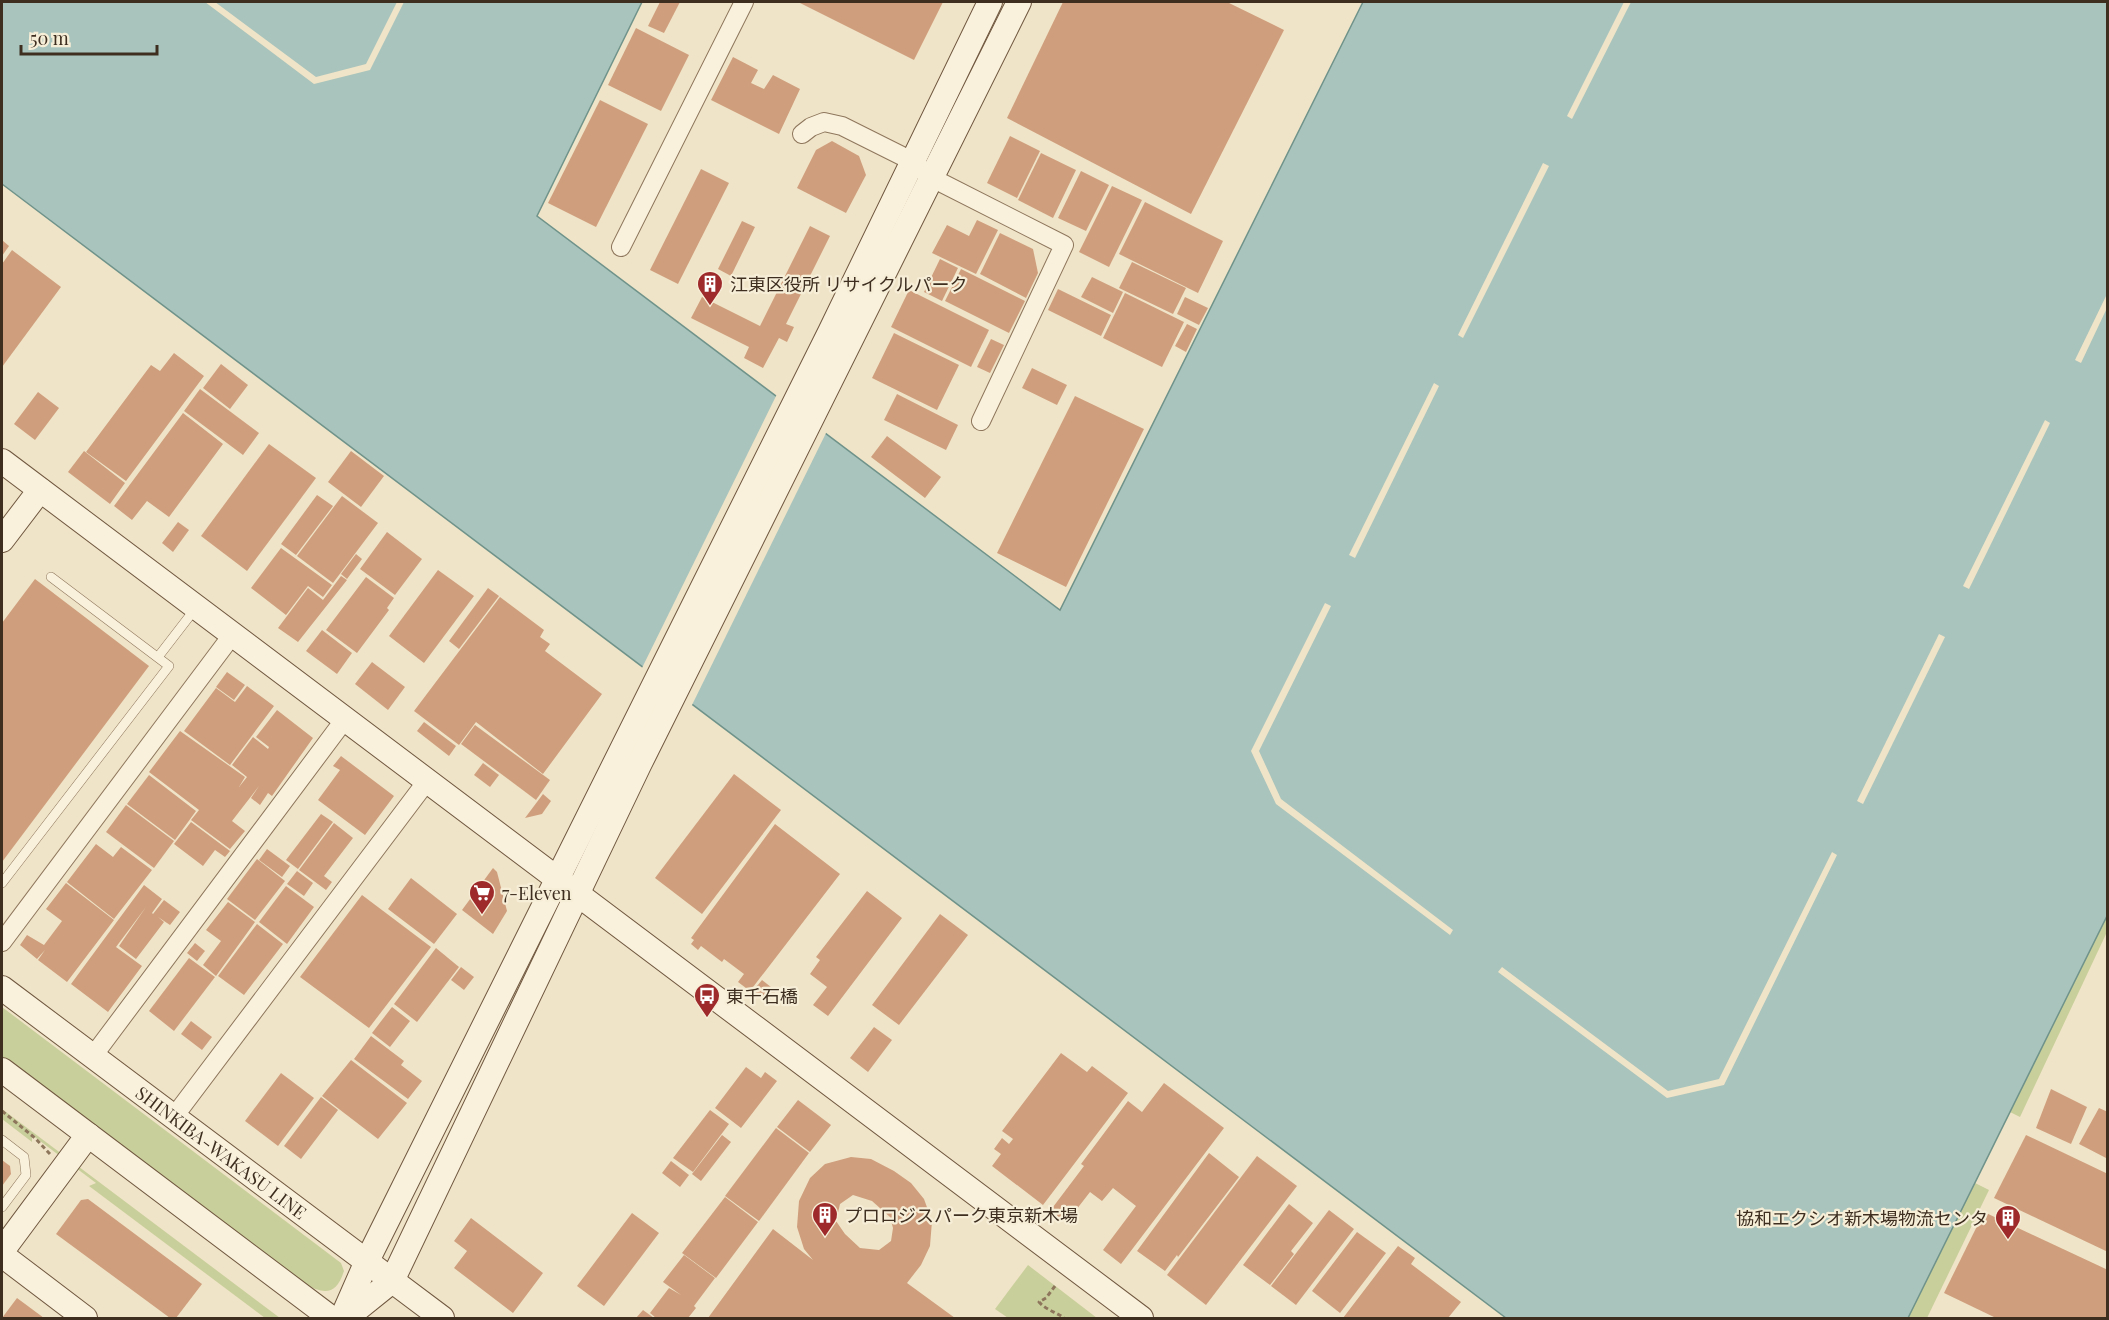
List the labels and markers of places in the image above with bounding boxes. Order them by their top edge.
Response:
building icon: 江東区役所 リサイクルパーク [695,269,725,307]
place label: 江東区役所 リサイクルパーク [730,272,968,296]
supermarket icon: 7-Eleven [467,878,497,916]
place label: 7-Eleven [502,881,572,905]
bus stop icon: 東千石橋 [692,981,722,1019]
place label: 東千石橋 [726,984,798,1008]
building icon: プロロジスパーク東京新木場 [810,1200,840,1238]
place label: プロロジスパーク東京新木場 [844,1203,1078,1227]
building icon: 協和エクシオ新木場物流センタ [1993,1203,2023,1241]
place label: 協和エクシオ新木場物流センタ [1736,1206,1988,1230]

